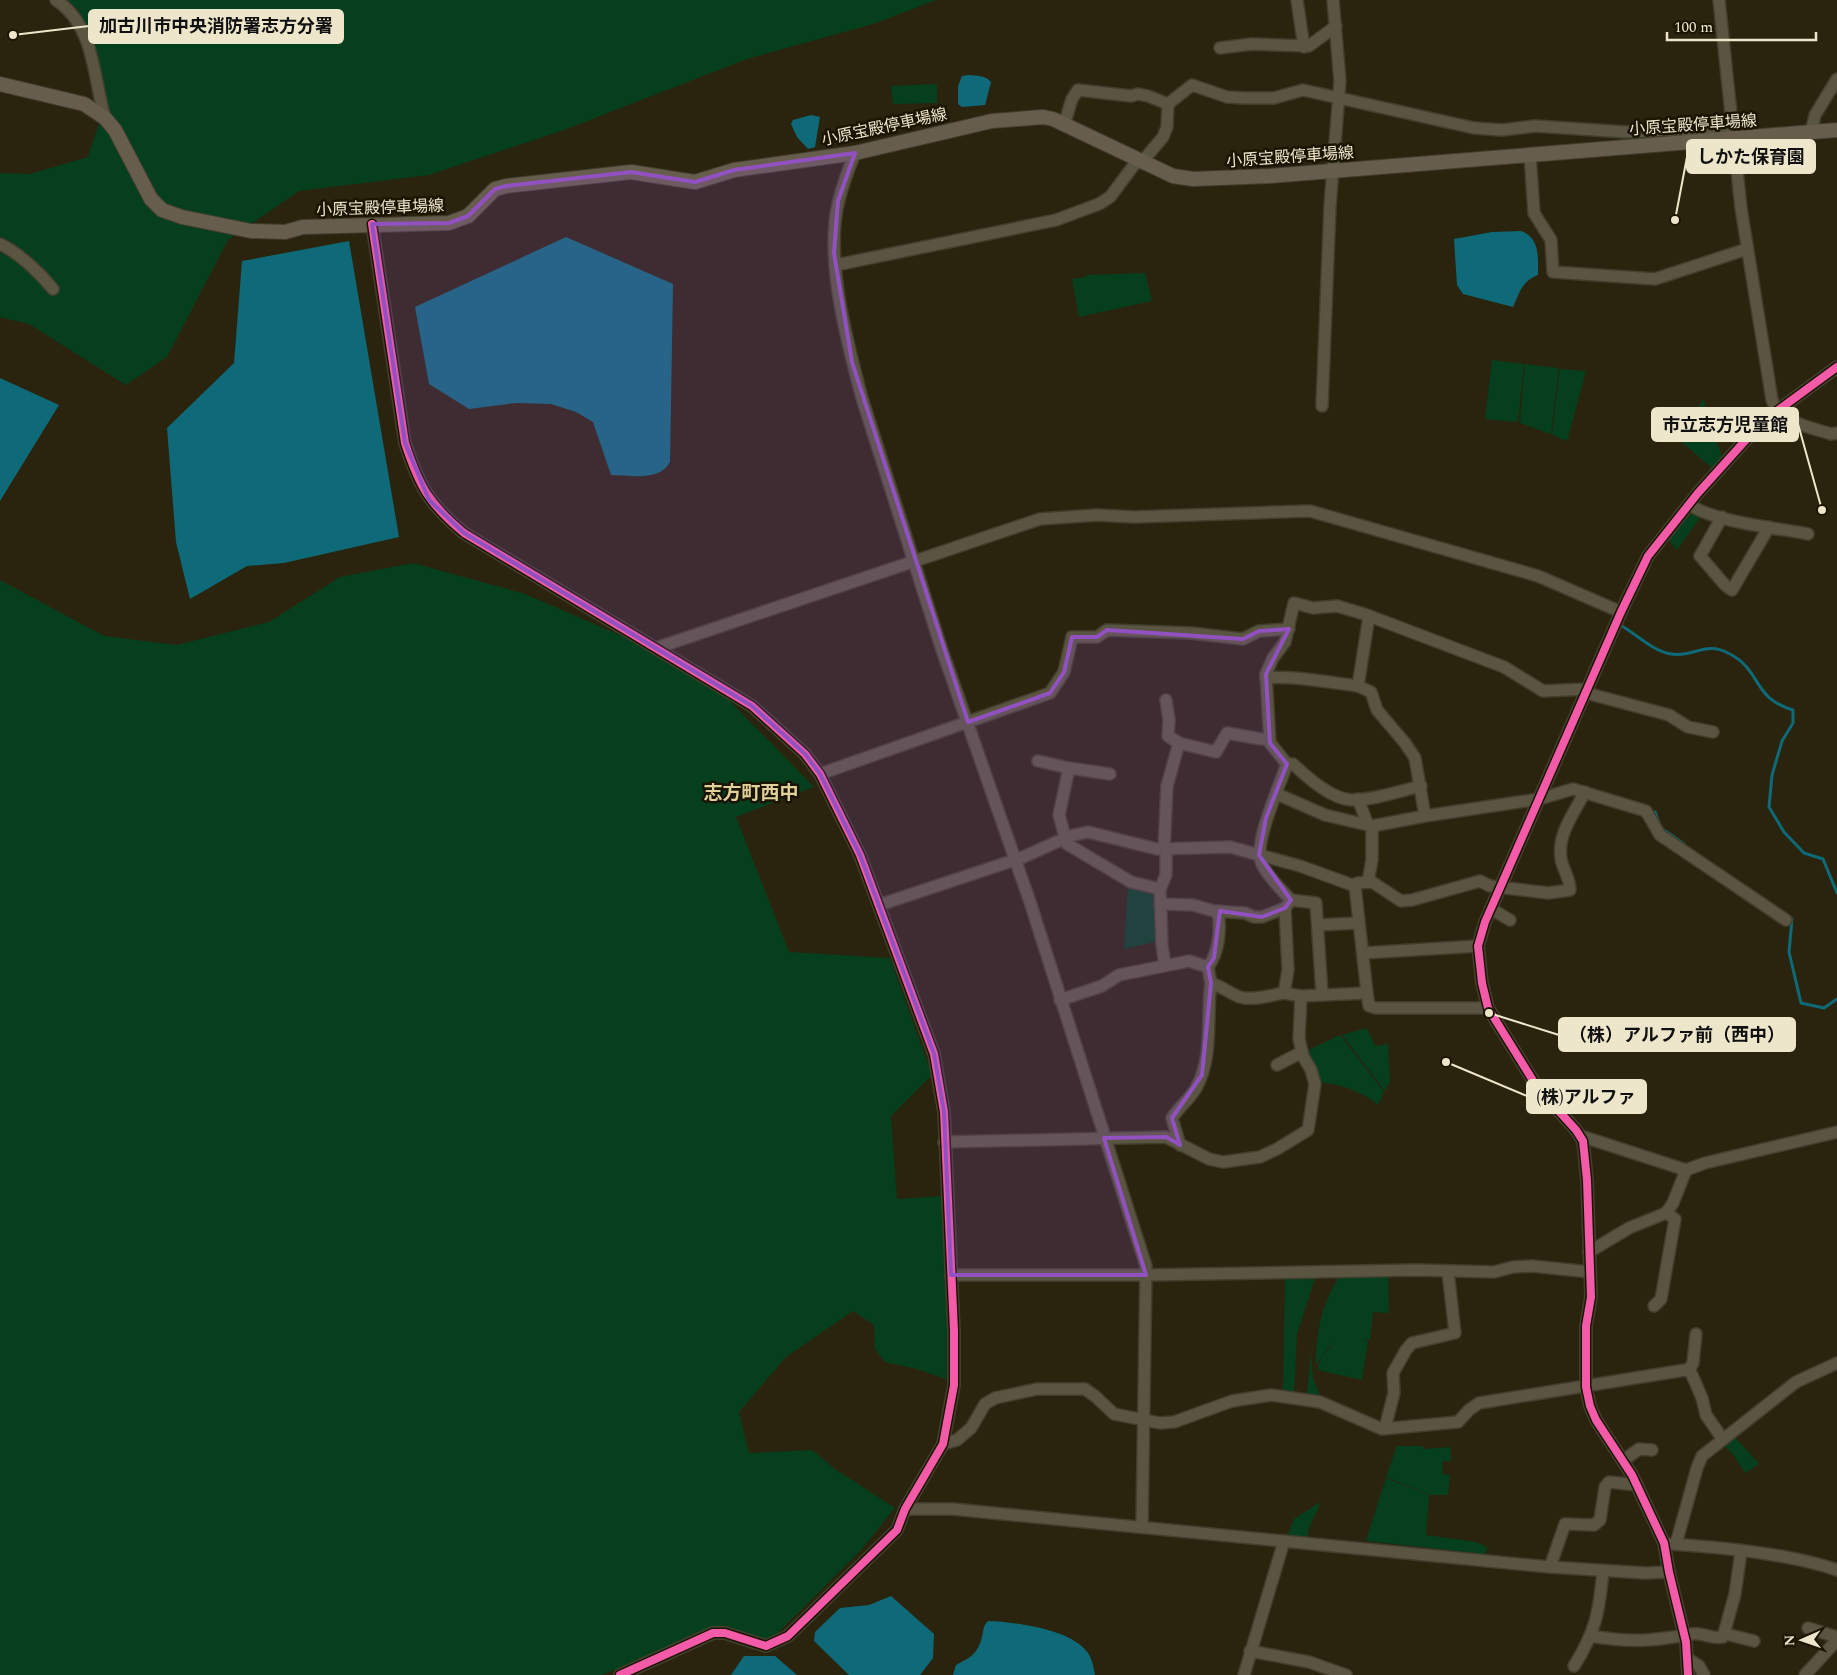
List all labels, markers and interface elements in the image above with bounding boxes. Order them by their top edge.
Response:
callout: 加古川市中央消防署志方分署 [89,10,343,43]
scale bar [1667,10,1816,42]
text: 加古川市中央消防署志方分署 [99,13,333,40]
text: 100 m [1674,16,1713,39]
street label: 小原宝殿停車場線 [819,102,949,152]
street label: 小原宝殿停車場線 [1628,109,1758,141]
callout: しかた保育園 [1687,140,1815,173]
street label: 小原宝殿停車場線 [1225,141,1355,173]
text: しかた保育園 [1697,144,1805,171]
street label: 小原宝殿停車場線 [316,194,444,222]
callout: 市立志方児童館 [1652,408,1798,441]
text: 市立志方児童館 [1662,412,1788,439]
district label: 志方町西中 [703,779,799,808]
callout: （株）アルファ前（西中） [1559,1018,1795,1051]
text: （株）アルファ前（西中） [1569,1022,1785,1049]
callout: (株)アルファ [1527,1080,1646,1113]
text: (株)アルファ [1536,1084,1636,1111]
north arrow [1777,1615,1827,1665]
text: N [1779,1634,1800,1647]

